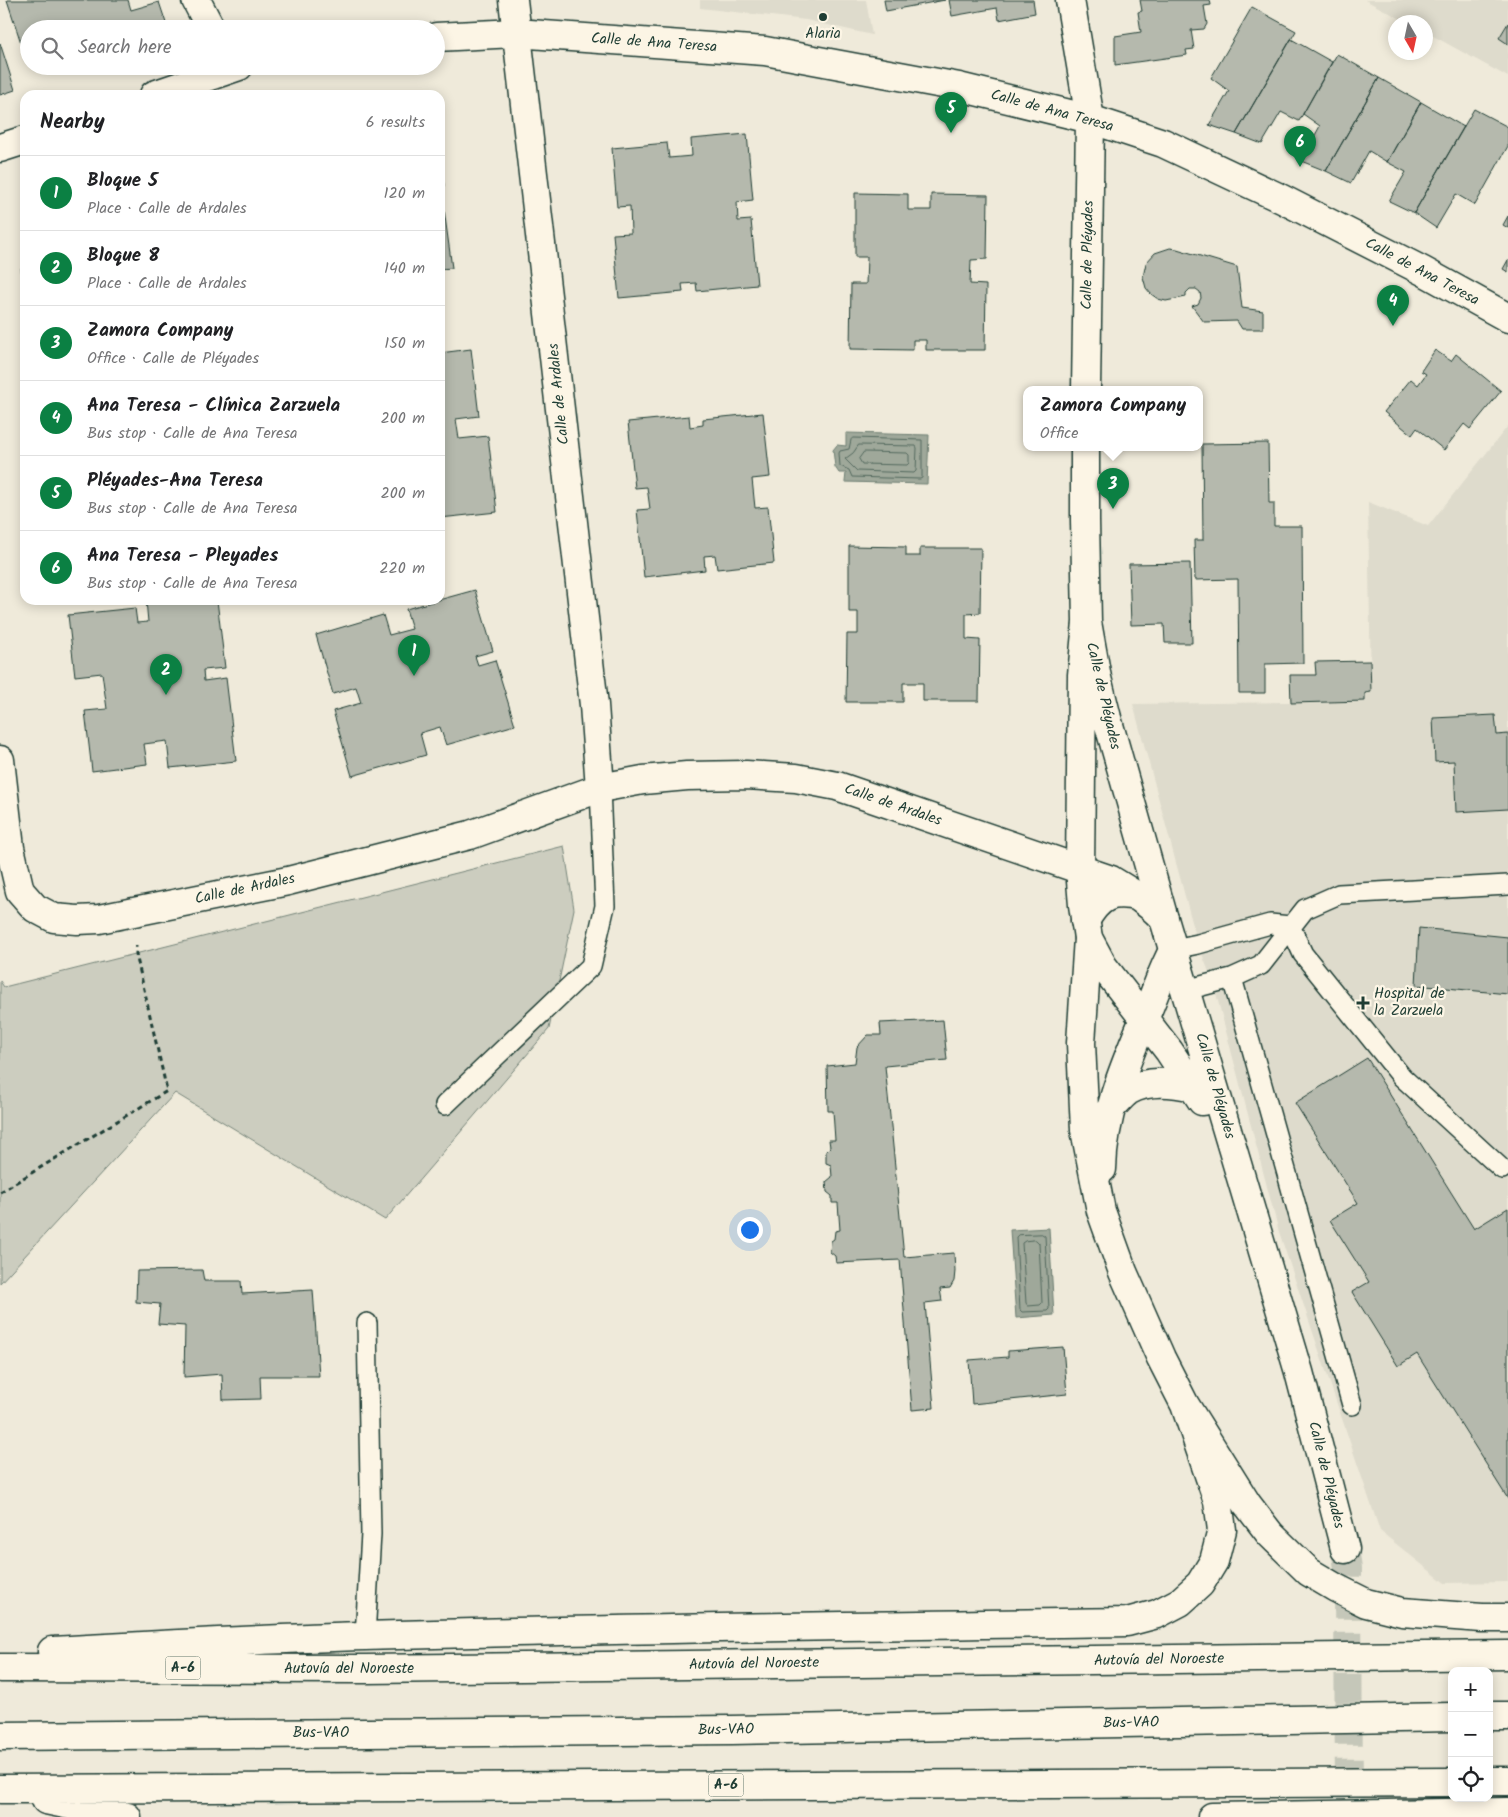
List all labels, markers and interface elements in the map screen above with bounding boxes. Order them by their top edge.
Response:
marker: Alaria [817,11,829,23]
north arrow [1388,15,1433,60]
search box [20,20,445,75]
place label: Alaria [805,22,841,46]
street label: Calle de Ana Teresa [590,27,718,59]
text: Search here [78,33,172,63]
icon: search [38,34,66,62]
street label: Calle de Ana Teresa [988,83,1116,139]
pin: 5 [935,92,967,133]
text: Nearby [40,106,105,139]
text: 6 results [366,110,425,135]
pin: 6 [1284,126,1316,167]
text: Bloque 5 [87,166,158,196]
text: 1 [54,181,58,206]
text: 120 m [384,181,425,206]
text: Place · Calle de Ardales [87,196,247,221]
street label: Calle de Pléyades [1075,199,1101,310]
street label: Calle de Ana Teresa [1361,232,1483,312]
text: Bloque 8 [87,241,159,271]
text: 2 [51,256,61,281]
text: 140 m [384,256,425,281]
text: Place · Calle de Ardales [87,271,247,296]
pin: 4 [1377,285,1409,326]
text: Zamora Company [87,316,233,346]
text: 3 [52,331,60,356]
text: 150 m [384,331,425,356]
street label: Calle de Ardales [542,342,576,446]
text: Office · Calle de Pléyades [87,346,259,371]
popup [1023,386,1203,451]
text: Ana Teresa - Clínica Zarzuela [87,391,340,421]
text: Zamora Company [1040,391,1186,421]
text: 4 [52,406,60,431]
text: 200 m [381,406,425,431]
text: Bus stop · Calle de Ana Teresa [87,421,298,446]
text: Office [1040,421,1078,446]
text: Pléyades-Ana Teresa [87,466,263,496]
pin: 3 [1097,468,1129,509]
text: 5 [52,481,60,506]
text: 200 m [381,481,425,506]
text: Bus stop · Calle de Ana Teresa [87,496,298,521]
text: Ana Teresa - Pleyades [87,541,278,571]
text: 6 [52,556,60,581]
text: 220 m [379,556,425,581]
text: Bus stop · Calle de Ana Teresa [87,571,298,596]
pin: 1 [398,635,430,676]
street label: Calle de Pléyades [1079,640,1127,753]
pin: 2 [150,654,182,695]
street label: Calle de Ardales [841,777,946,833]
street label: Calle de Ardales [193,867,298,911]
place label: Hospital de la Zarzuela [1374,982,1445,1023]
marker: Hospital de la Zarzuela [1356,996,1370,1010]
street label: Calle de Pléyades [1188,1030,1242,1143]
your location [737,1217,763,1243]
street label: Calle de Pléyades [1301,1419,1351,1532]
street label: Autovía del Noroeste [1094,1647,1225,1673]
street label: Autovía del Noroeste [689,1651,820,1677]
road number: A-6 [166,1656,200,1680]
street label: Autovía del Noroeste [284,1657,414,1681]
map controls [1448,1667,1493,1802]
button: + [1448,1667,1493,1712]
street label: Bus-VAO [1103,1711,1159,1735]
button: − [1448,1712,1493,1757]
street label: Bus-VAO [698,1718,754,1742]
street label: Bus-VAO [293,1721,349,1745]
button: locate [1448,1757,1493,1802]
road number: A-6 [708,1774,744,1796]

